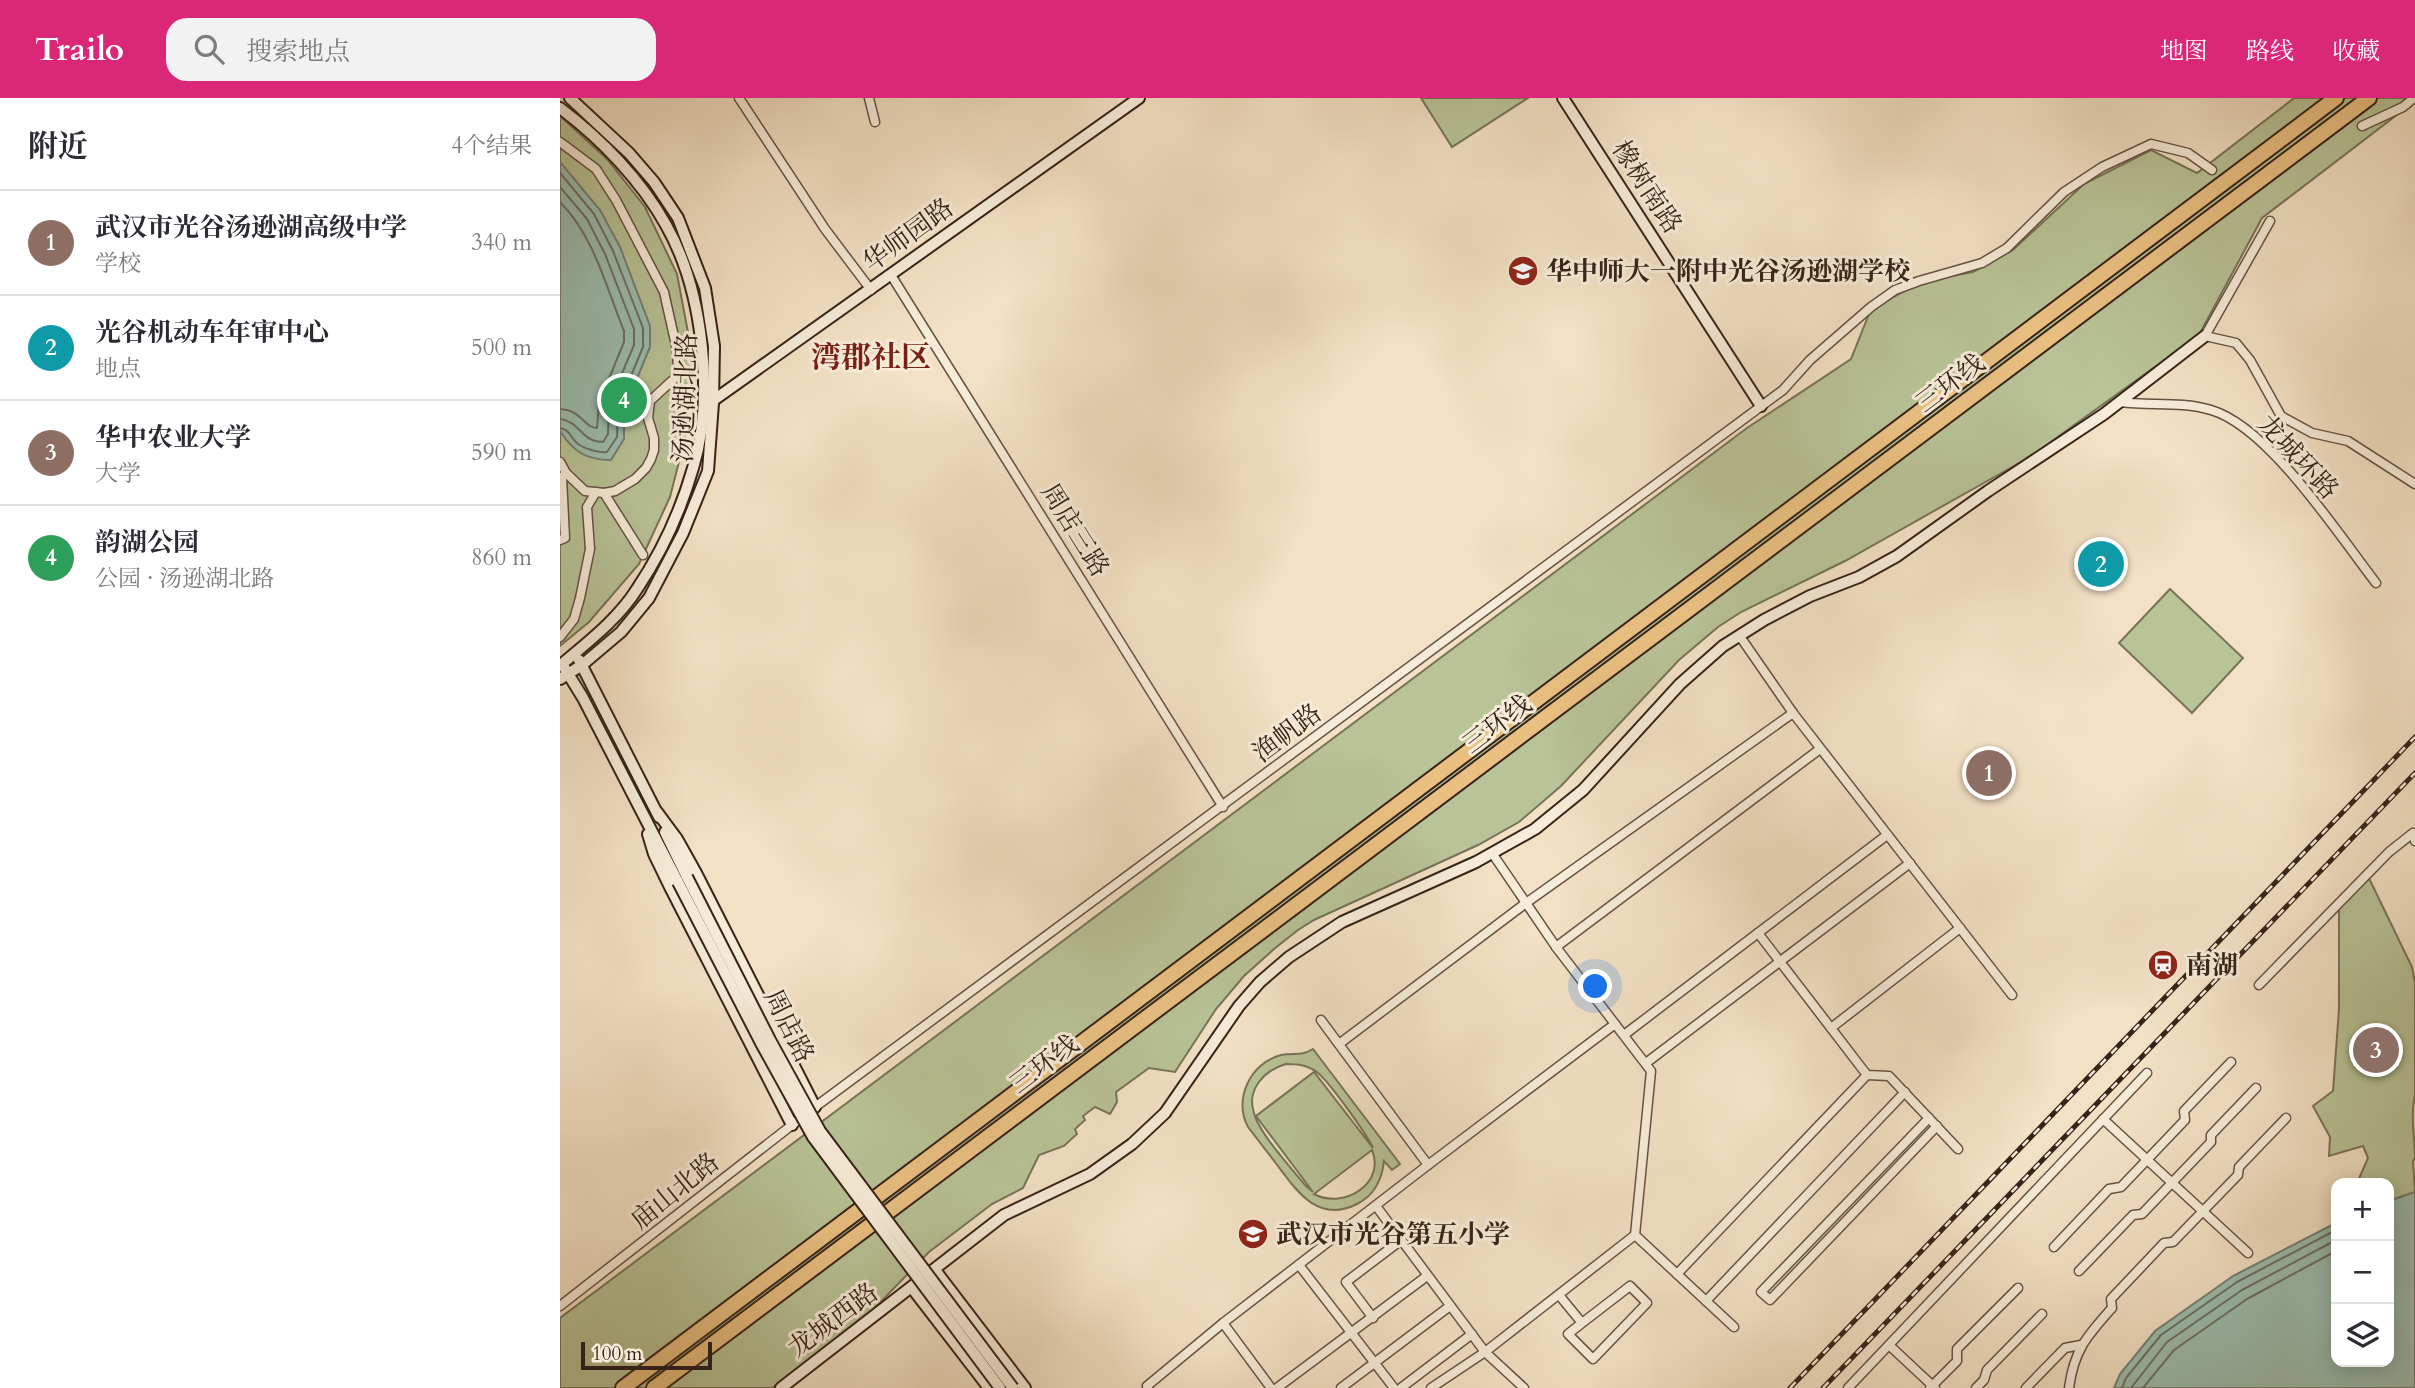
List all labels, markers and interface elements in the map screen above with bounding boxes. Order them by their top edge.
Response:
search box [166,18,656,81]
text: Trailo [35,27,124,72]
icon: search [190,30,228,68]
text: 搜索地点 [246,34,350,69]
text: 地图 [2160,35,2208,68]
text: 路线 [2246,35,2294,68]
text: 收藏 [2332,35,2380,68]
text: 附近 [28,126,88,167]
text: 4个结果 [451,130,532,161]
street label: 橡树南路 [1604,134,1690,240]
street label: 华师园路 [856,190,960,280]
text: 武汉市光谷汤逊湖高级中学 [95,210,407,245]
text: 1 [45,227,57,258]
text: 340 m [471,227,532,258]
text: 学校 [95,248,141,279]
school or university icon: 华中师大一附中光谷汤逊湖学校 [1506,254,1540,288]
place label: 华中师大一附中光谷汤逊湖学校 [1546,254,1910,289]
text: 光谷机动车年审中心 [95,315,329,350]
text: 2 [45,332,57,363]
text: 500 m [471,332,532,363]
street label: 汤逊湖北路 [665,332,705,464]
district label: 湾郡社区 [811,337,931,378]
street label: 三环线 [1908,346,1992,420]
text: 地点 [95,353,141,384]
pin: 4 [601,374,647,426]
street label: 龙城环路 [2250,407,2346,507]
text: 华中农业大学 [95,420,251,455]
text: 3 [45,437,57,468]
text: 590 m [471,437,532,468]
text: 大学 [95,458,141,489]
street label: 周店三路 [1033,477,1117,583]
text: 韵湖公园 [95,525,199,560]
pin: 2 [2078,538,2124,590]
text: 4 [45,542,57,573]
text: 860 m [471,542,532,573]
text: 公园 · 汤逊湖北路 [95,563,274,594]
street label: 三环线 [1455,687,1539,761]
street label: 渔帆路 [1245,696,1329,770]
pin: 1 [1966,747,2012,799]
station icon: 南湖 [2146,948,2180,982]
place label: 南湖 [2186,948,2238,983]
your location [1578,969,1612,1003]
street label: 周店路 [756,983,822,1069]
pin: 3 [2353,1024,2399,1076]
street label: 三环线 [1002,1027,1086,1101]
street label: 庙山北路 [624,1145,726,1237]
map controls [2331,1178,2394,1367]
button: + [2331,1178,2394,1241]
school or university icon: 武汉市光谷第五小学 [1236,1217,1270,1251]
place label: 武汉市光谷第五小学 [1276,1217,1510,1252]
button: − [2331,1241,2394,1304]
street label: 龙城西路 [781,1275,885,1365]
button: layers [2331,1304,2394,1367]
scale bar [581,1339,712,1371]
text: 100 m [592,1341,642,1367]

